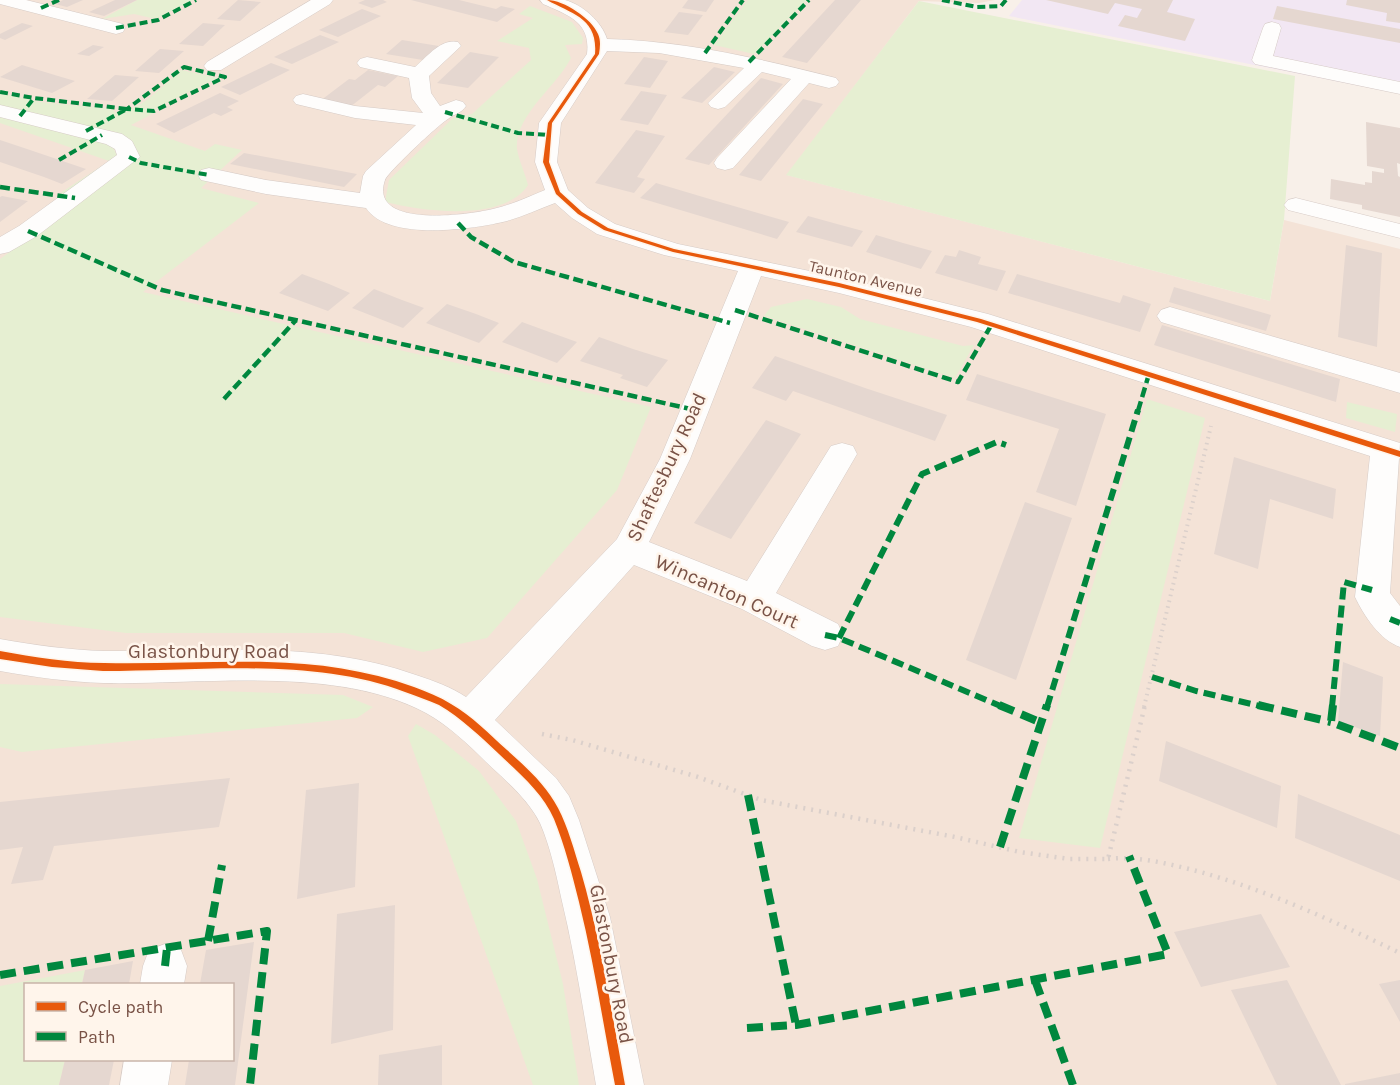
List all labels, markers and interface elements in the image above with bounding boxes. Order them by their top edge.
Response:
street label: Taunton Avenue [807,256,924,301]
street label: Shaftesbury Road [622,389,711,545]
street label: Wincanton Court [651,550,803,634]
street label: Glastonbury Road [128,640,290,663]
street label: Glastonbury Road [585,882,638,1046]
legend [24,983,234,1061]
text: Cycle path [78,996,163,1018]
text: Path [78,1026,116,1048]

